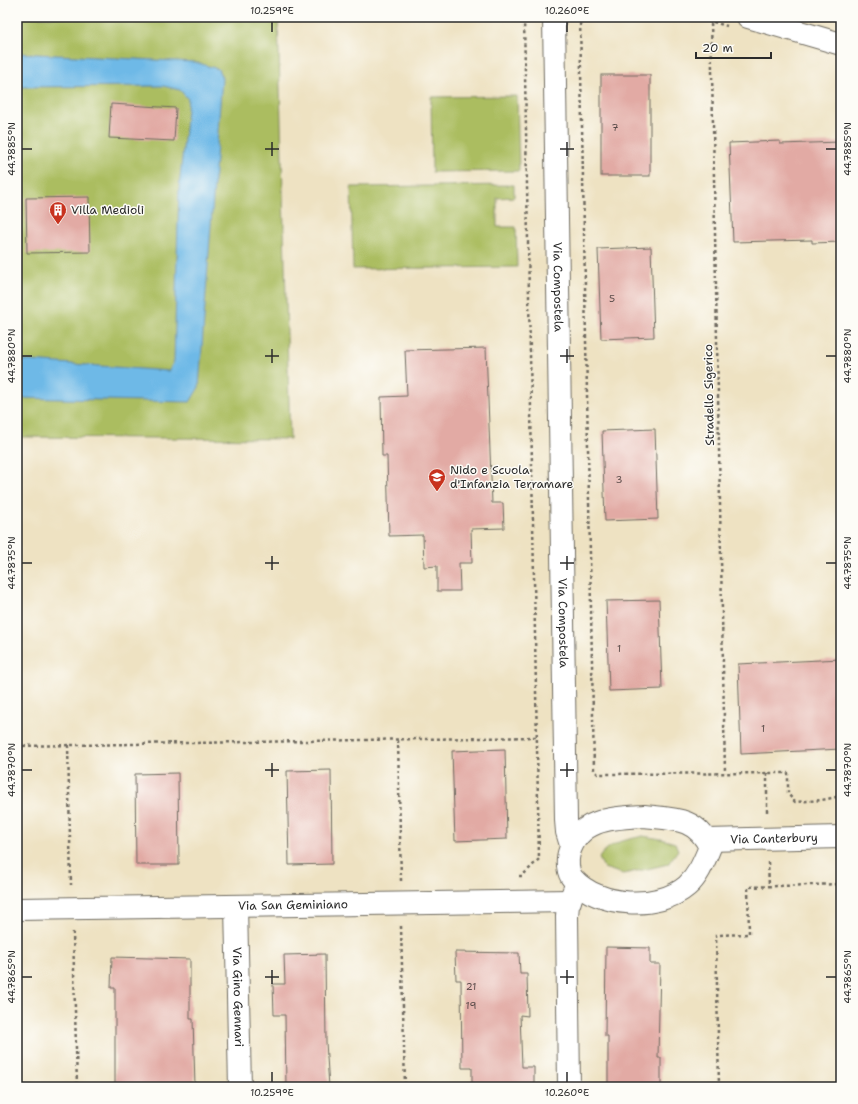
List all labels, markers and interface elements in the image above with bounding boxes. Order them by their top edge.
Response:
text: 10.259°E [250,4,294,17]
text: 10.260°E [545,4,589,17]
scale bar [696,34,771,60]
text: 20 m [702,40,733,56]
house number: 7 [612,121,619,134]
text: 44.7885°N [5,122,18,176]
text: 44.7885°N [841,122,854,176]
building icon: Villa Medioli [48,200,68,225]
place label: Villa Medioli [71,202,144,218]
street label: Via Compostela [549,242,567,333]
house number: 5 [609,292,615,305]
text: 44.7880°N [5,329,18,383]
text: 44.7880°N [841,329,854,383]
street label: Stradello Sigerico [700,344,718,446]
place label: Nido e Scuola d'Infanzia Terramare [450,462,573,492]
school or university icon: Nido e Scuola d'Infanzia Terramare [427,467,447,492]
house number: 3 [616,473,623,486]
text: 44.7875°N [5,536,18,590]
text: 44.7875°N [841,536,854,590]
street label: Via Compostela [554,578,572,669]
house number: 1 [617,642,621,655]
house number: 1 [761,722,765,735]
text: 44.7870°N [5,743,18,797]
text: 44.7870°N [841,743,854,797]
street label: Via Canterbury [730,830,818,847]
street label: Via San Geminiano [238,896,348,914]
street label: Via Gino Gennari [229,947,247,1047]
text: 44.7865°N [5,950,18,1004]
text: 44.7865°N [841,950,854,1004]
house number: 21 [466,980,476,993]
house number: 19 [466,999,476,1012]
text: 10.259°E [250,1086,294,1099]
text: 10.260°E [545,1086,589,1099]

